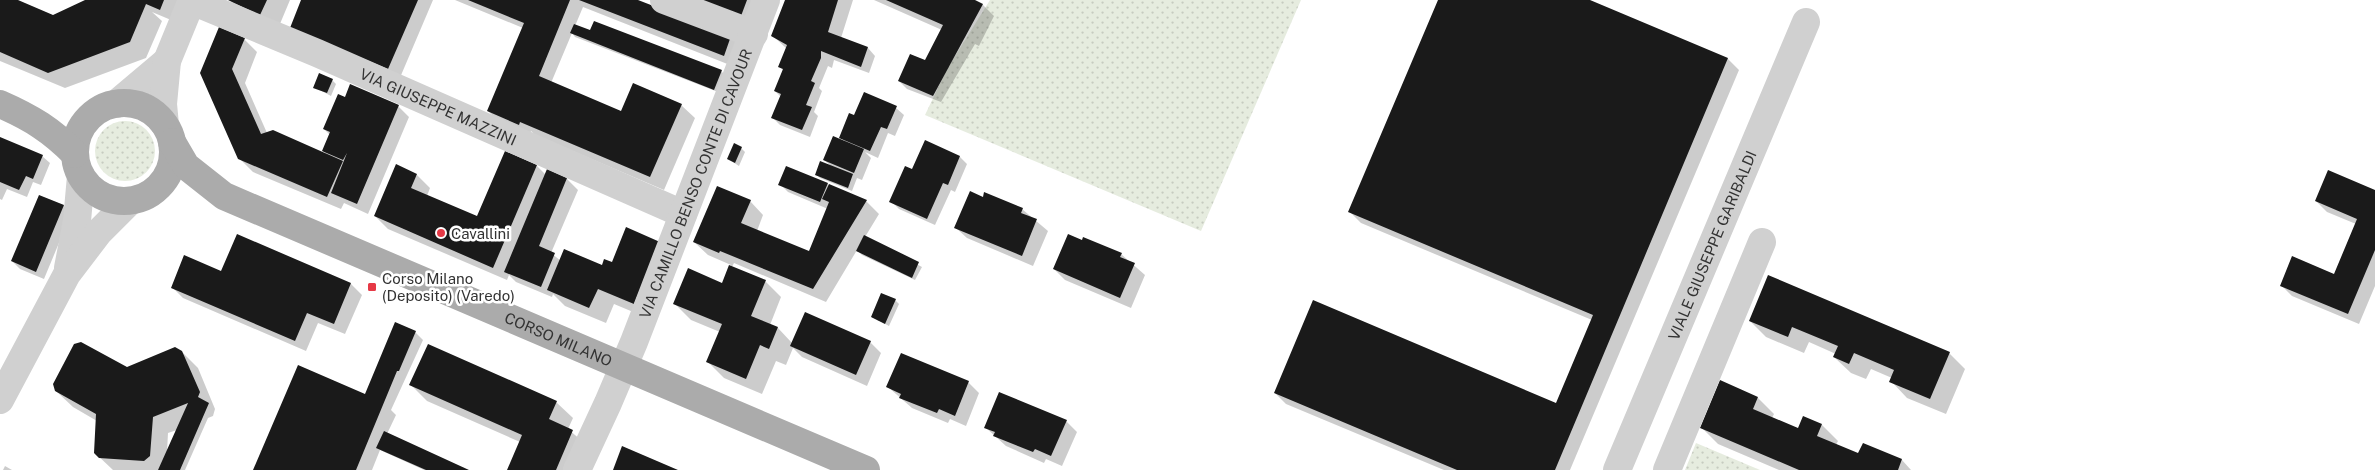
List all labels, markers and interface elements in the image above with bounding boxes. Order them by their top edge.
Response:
street label: VIA CAMILLO BENSO CONTE DI CAVOUR [635,46,755,321]
street label: VIA GIUSEPPE MAZZINI [358,65,519,148]
street label: VIALE GIUSEPPE GARIBALDI [1664,148,1759,342]
place label: Cavallini [451,225,510,242]
marker: Cavallini [435,227,447,239]
place label: Corso Milano (Deposito) (Varedo) [382,270,515,304]
marker: Corso Milano (Deposito) (Varedo) [366,281,378,293]
street label: CORSO MILANO [502,308,615,369]

